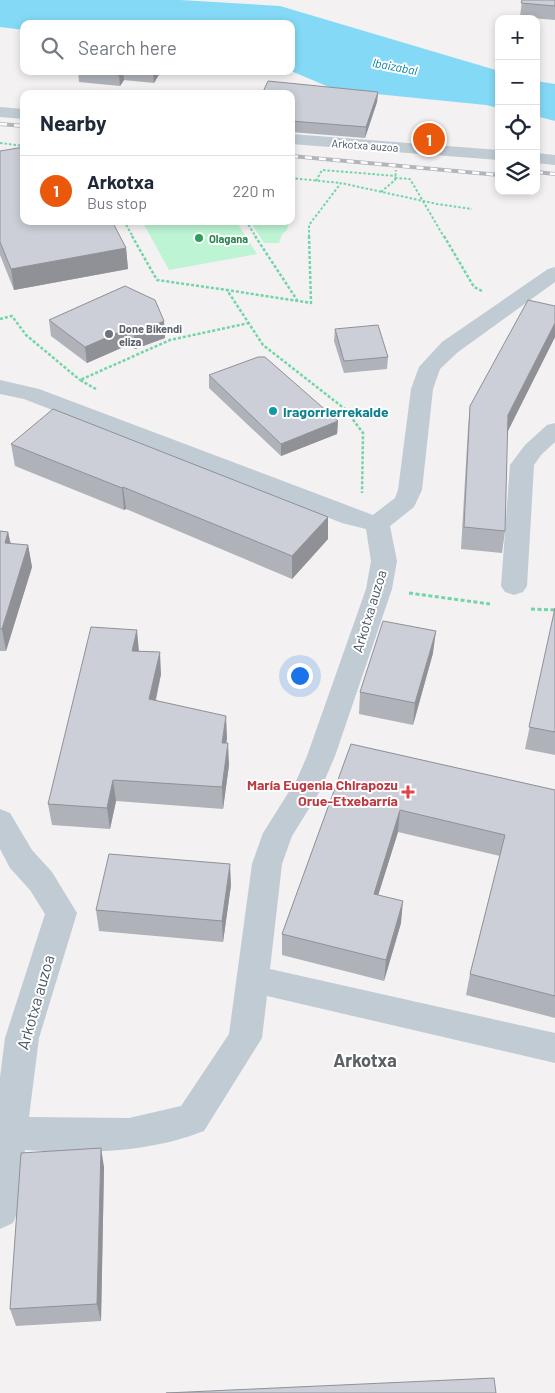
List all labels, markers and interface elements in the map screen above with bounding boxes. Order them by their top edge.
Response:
map controls [495,15,540,195]
button: + [495,15,540,60]
search box [20,20,295,75]
icon: search [38,34,66,62]
text: Search here [78,36,177,59]
water label: Ibaizabal [371,55,419,77]
button: − [495,60,540,105]
button: locate [495,105,540,150]
text: Nearby [40,110,106,135]
pin: 1 [413,120,445,158]
street label: Arkotxa auzoa [331,136,399,154]
button: layers [495,150,540,195]
text: Arkotxa [87,170,154,193]
text: 1 [53,181,59,200]
text: 220 m [232,181,275,200]
text: Bus stop [87,193,147,212]
marker: Olagana [193,232,205,244]
place label: Olagana [209,232,248,245]
place label: Done Bikendi eliza [119,322,182,348]
marker: Done Bikendi eliza [103,328,115,340]
place label: Iragorrierrekalde [283,403,389,420]
marker: Iragorrierrekalde [267,405,279,417]
street label: Arkotxa auzoa [348,568,390,654]
your location [287,663,313,689]
place label: María Eugenia Chirapozu Orue-Etxebarría [247,776,398,809]
marker: María Eugenia Chirapozu Orue-Etxebarría [402,786,414,798]
street label: Arkotxa auzoa [12,953,58,1051]
district label: Arkotxa [333,1049,397,1071]

